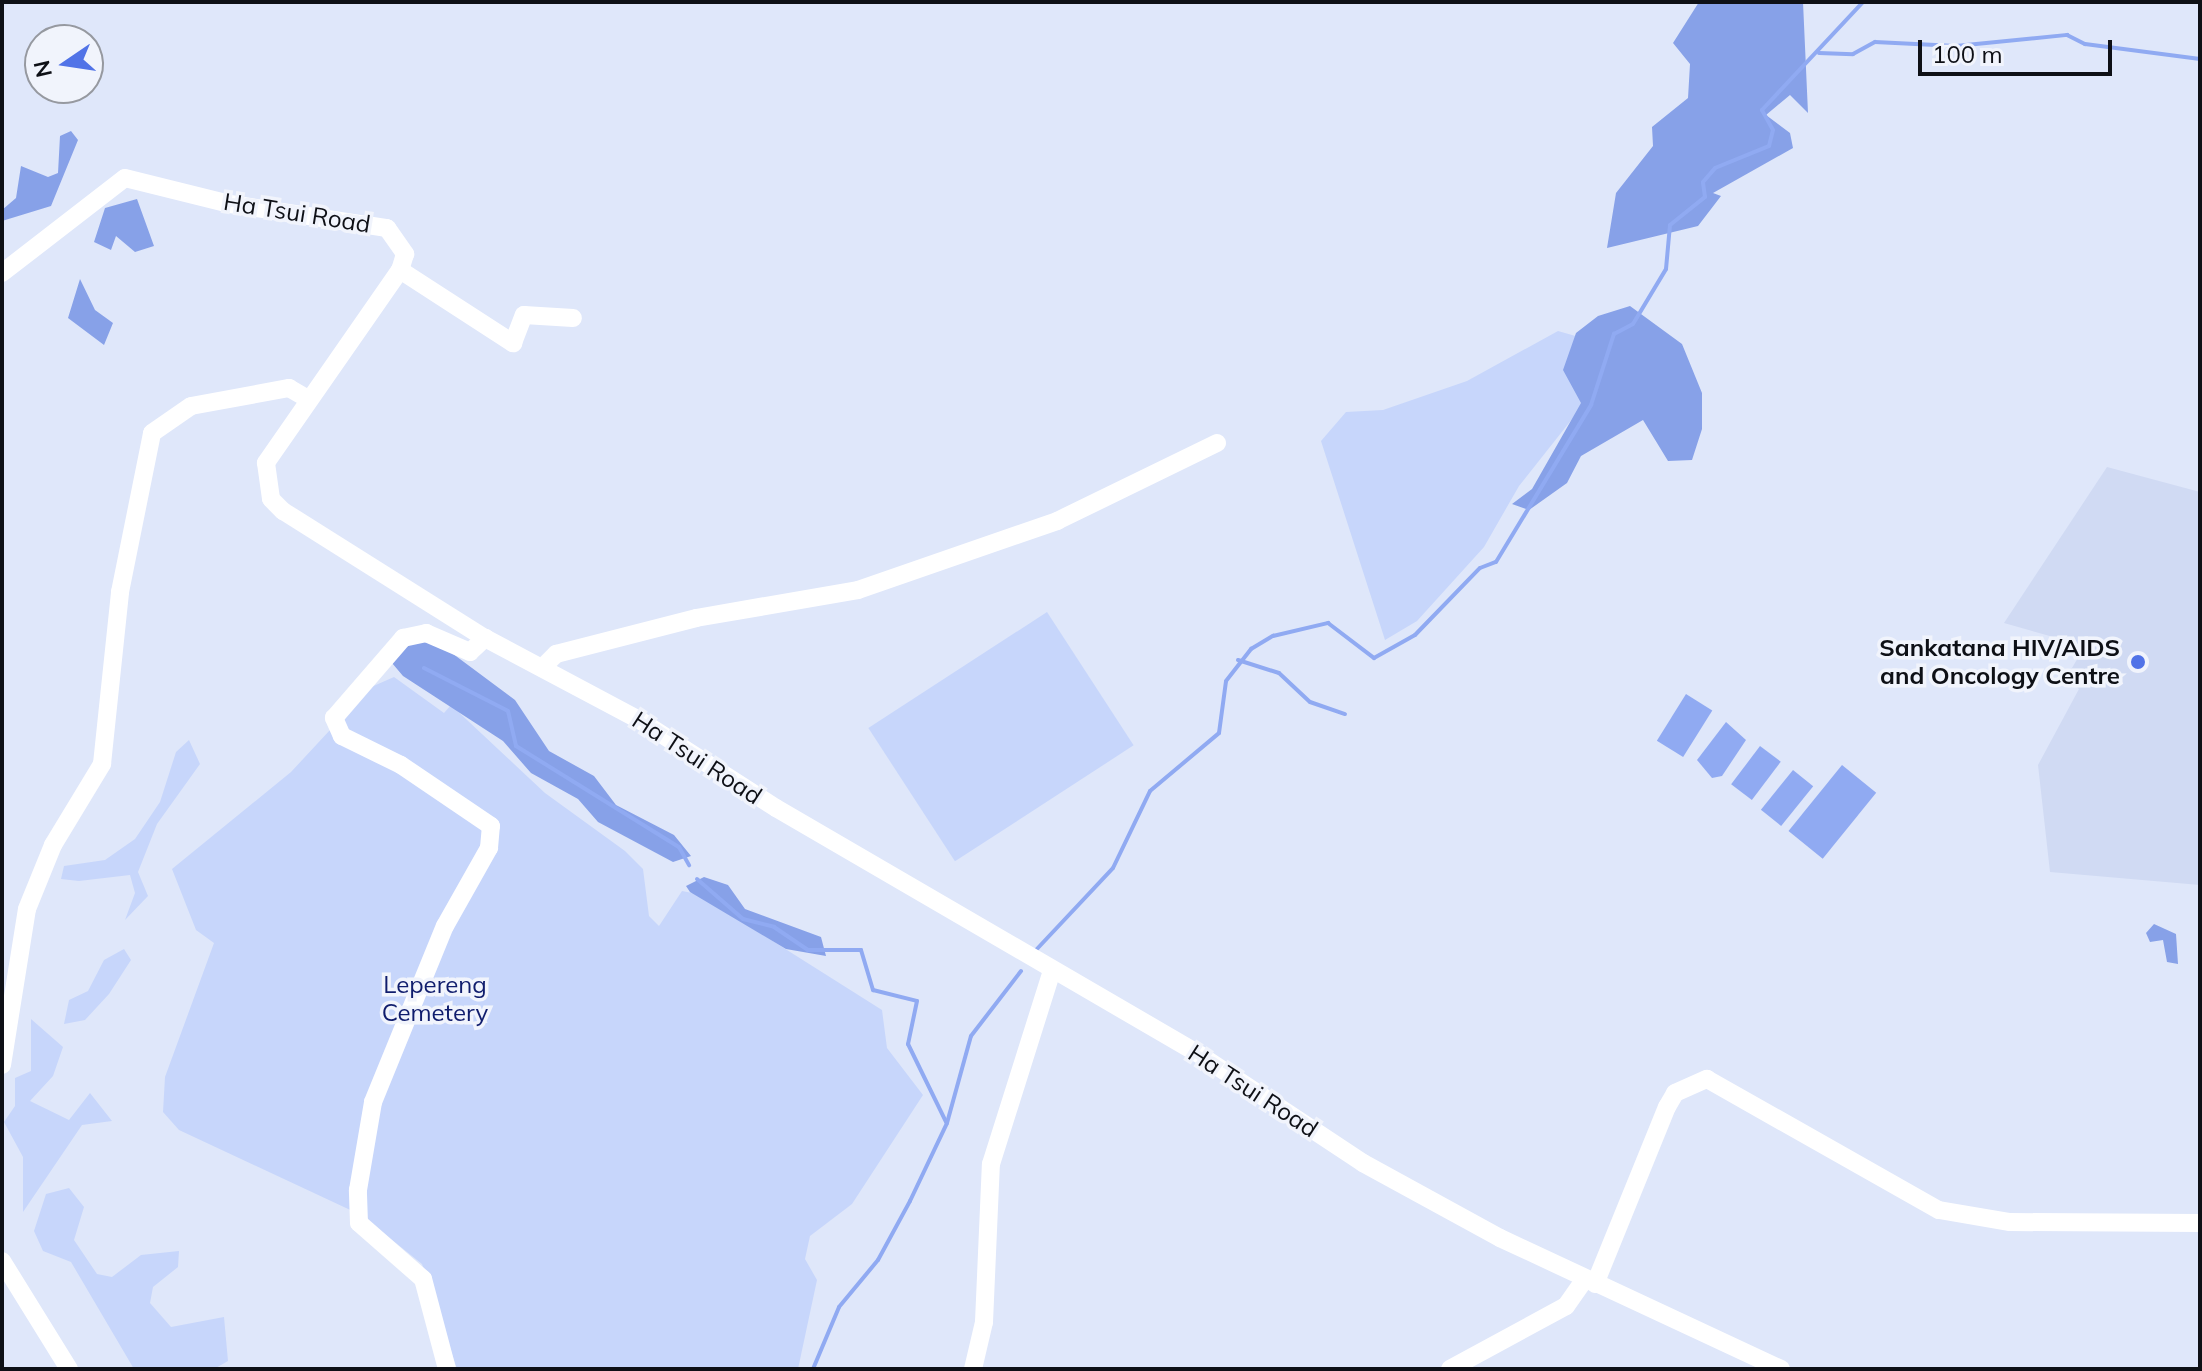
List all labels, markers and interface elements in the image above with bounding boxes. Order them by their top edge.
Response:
north arrow [24,24,104,104]
scale bar [1922,24,2116,74]
text: 100 m [1932,39,2003,69]
text: N [27,58,58,80]
street label: Ha Tsui Road [222,187,372,239]
place label: Sankatana HIV/AIDS and Oncology Centre [1879,634,2120,690]
marker: Sankatana HIV/AIDS and Oncology Centre [2127,651,2149,673]
street label: Ha Tsui Road [627,706,767,810]
park label: Lepereng Cemetery [382,971,488,1027]
street label: Ha Tsui Road [1183,1039,1323,1143]

